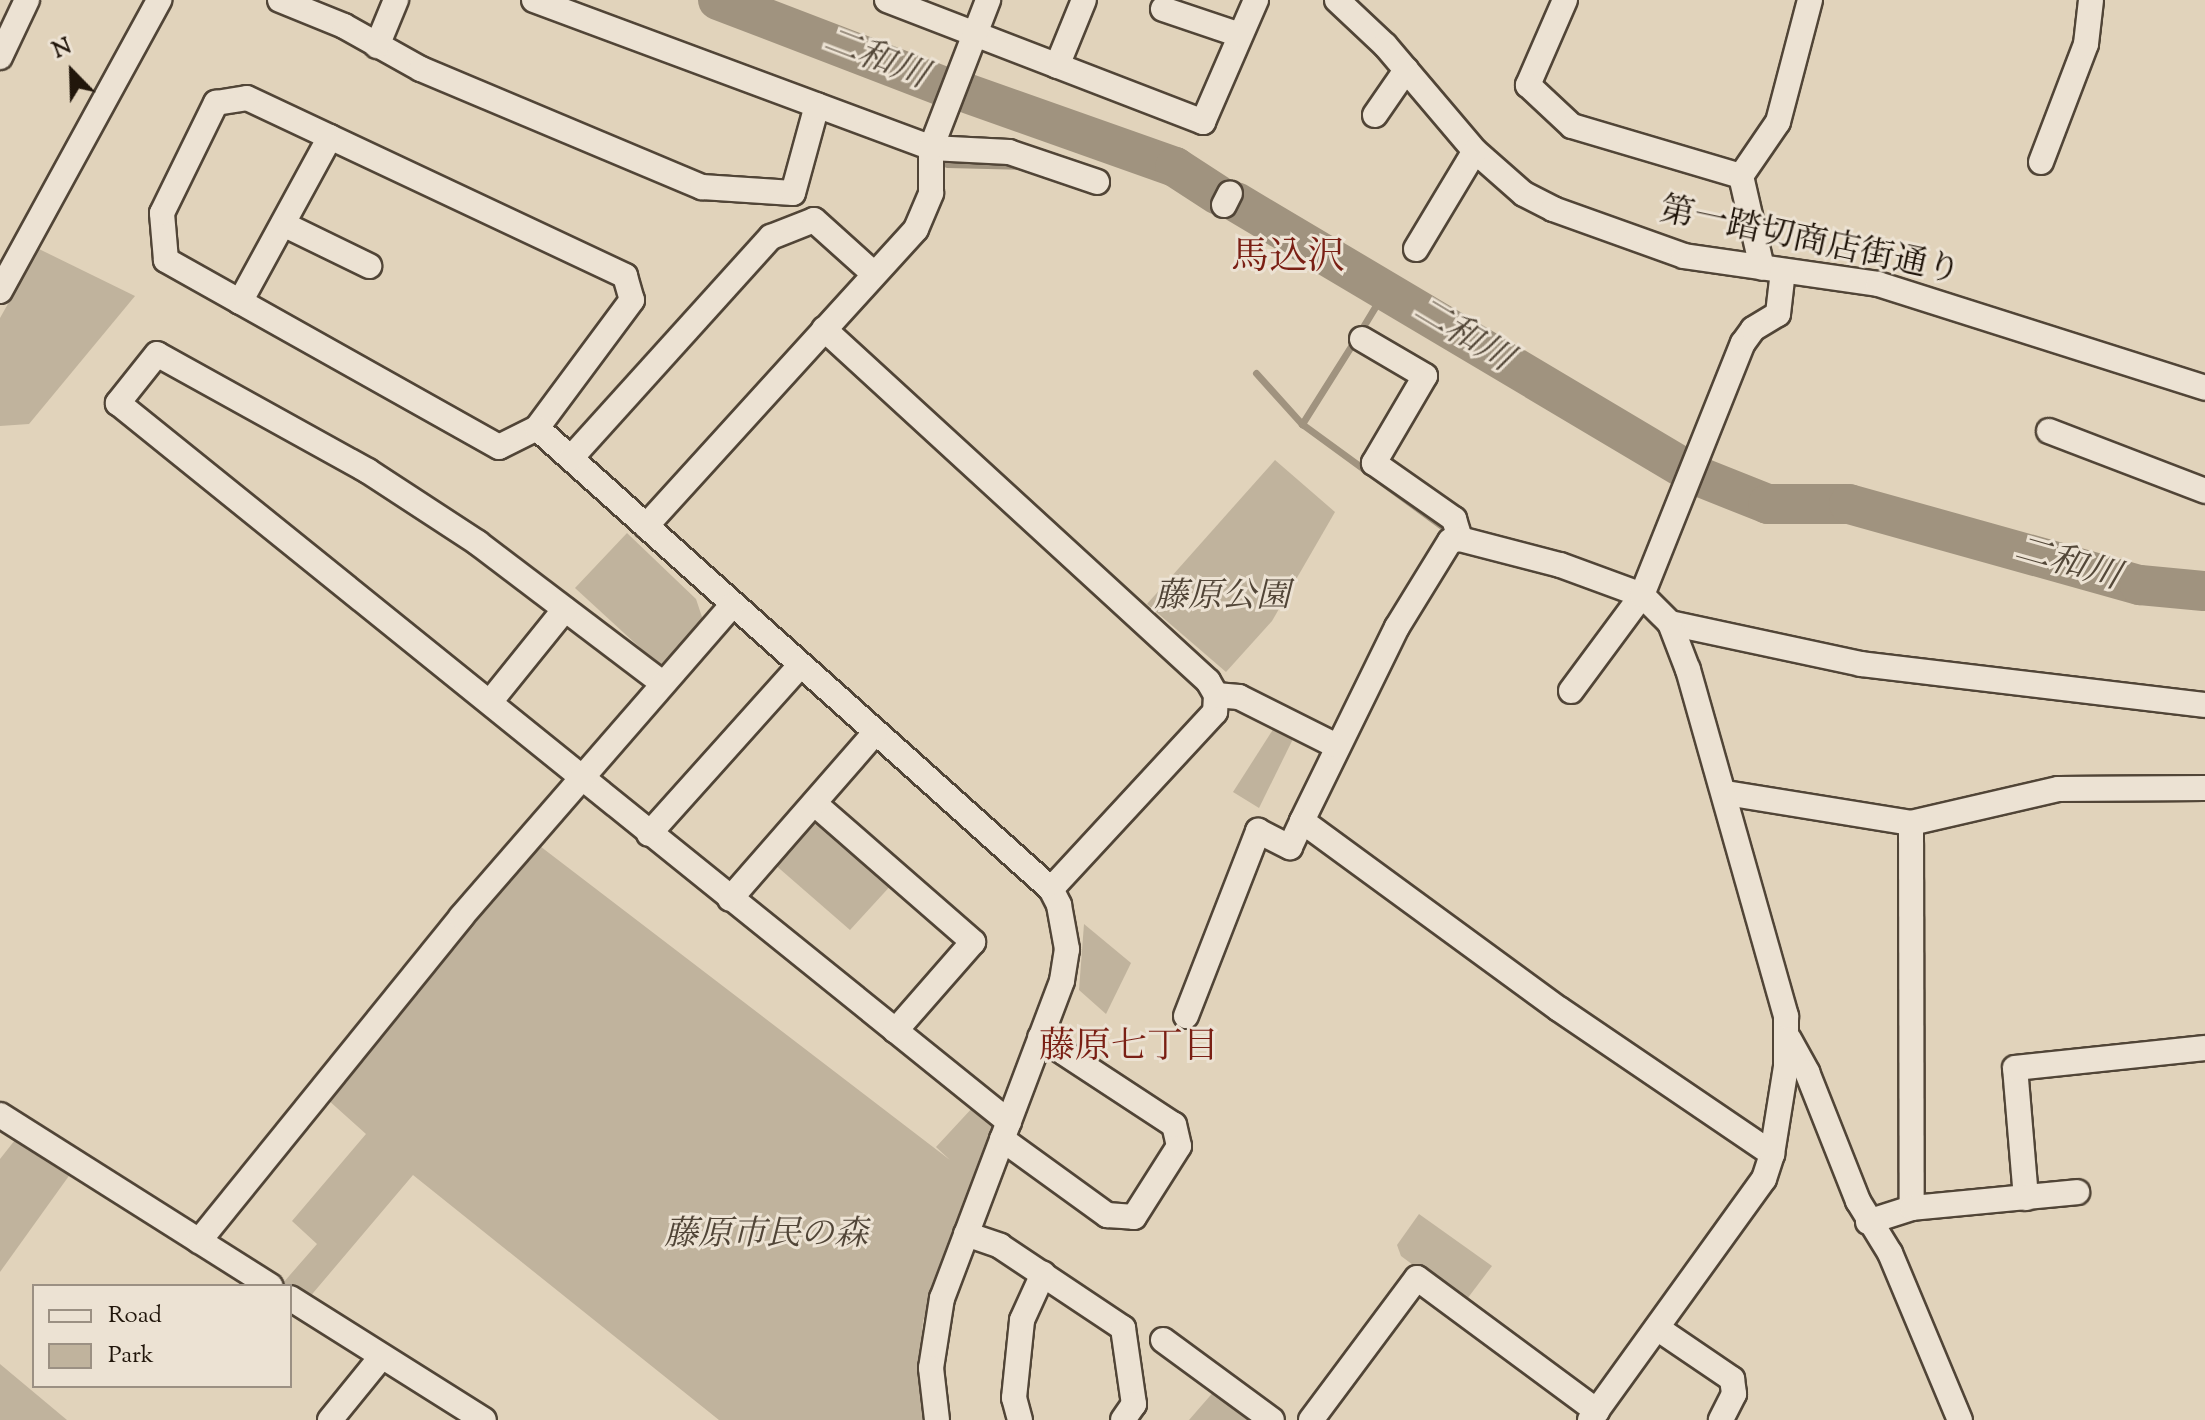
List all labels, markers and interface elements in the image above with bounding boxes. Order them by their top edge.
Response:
water label: 二和川 [817,20,933,100]
north arrow [32,32,112,112]
text: N [48,32,77,68]
street label: 第一踏切商店街通り [1656,190,1964,294]
district label: 馬込沢 [1231,237,1345,283]
water label: 二和川 [1405,290,1519,382]
water label: 二和川 [2009,529,2125,601]
park label: 藤原公園 [1154,578,1290,618]
district label: 藤原七丁目 [1039,1027,1219,1071]
park label: 藤原市民の森 [664,1216,868,1256]
legend [32,1284,292,1388]
text: Road [108,1299,162,1333]
text: Park [108,1339,154,1373]

